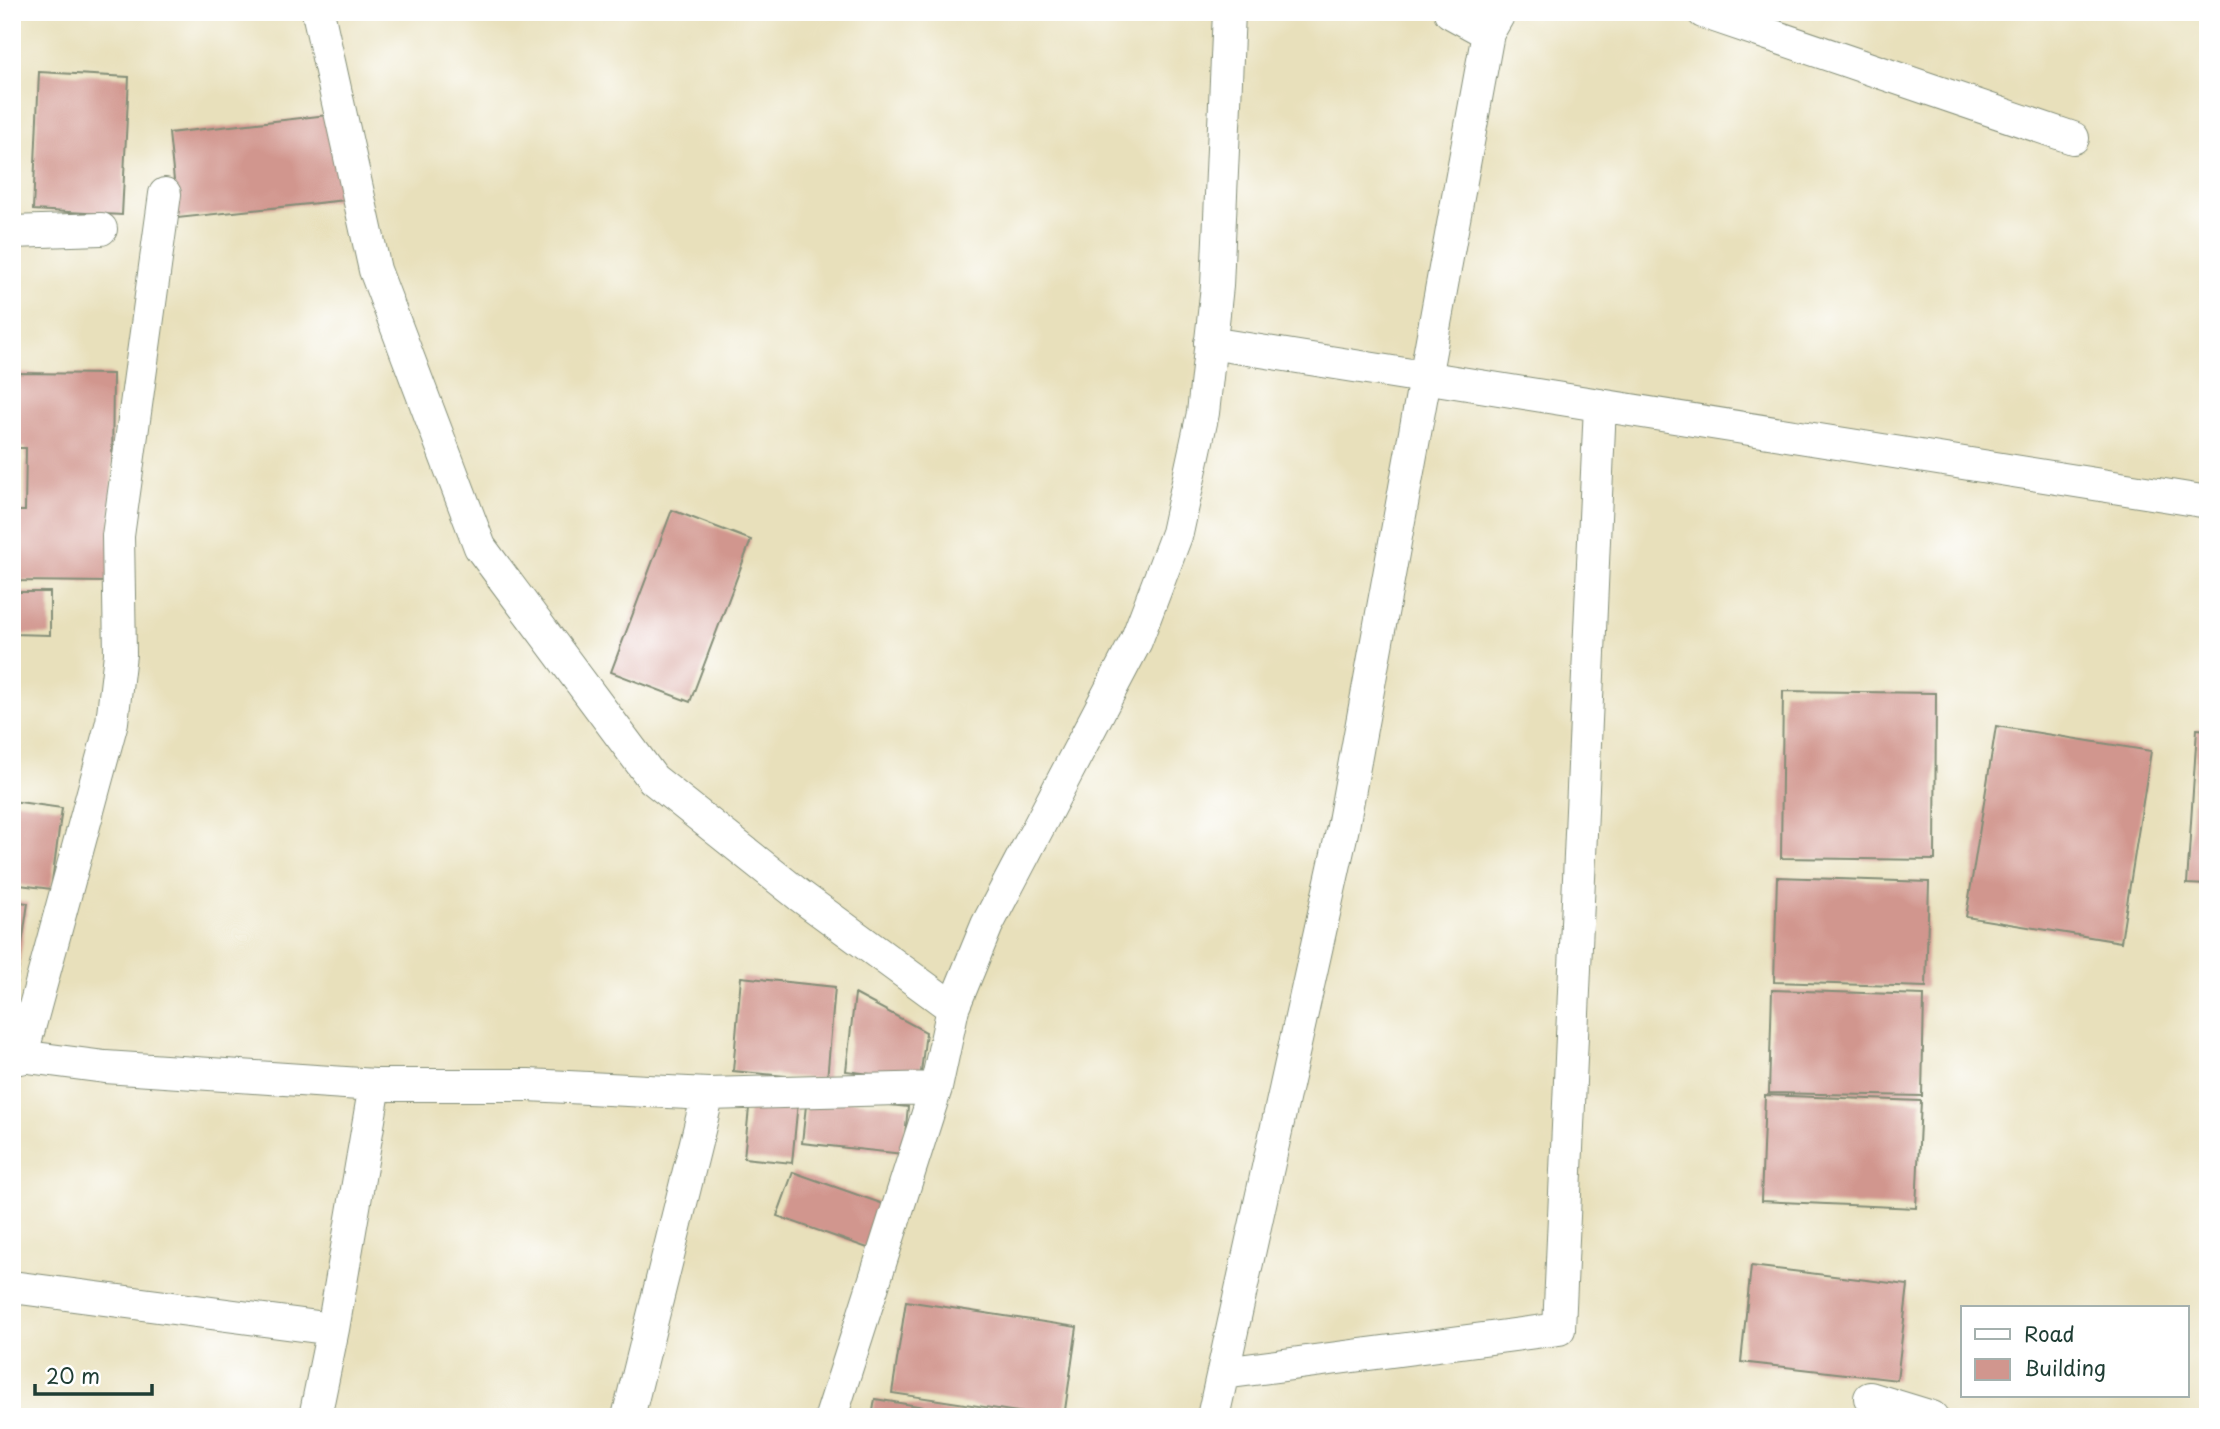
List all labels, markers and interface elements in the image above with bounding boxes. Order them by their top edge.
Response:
legend [1961,1306,2188,1398]
text: Road [2024,1317,2075,1349]
text: Building [2024,1351,2106,1383]
scale bar [35,1352,152,1396]
text: 20 m [46,1359,100,1391]

